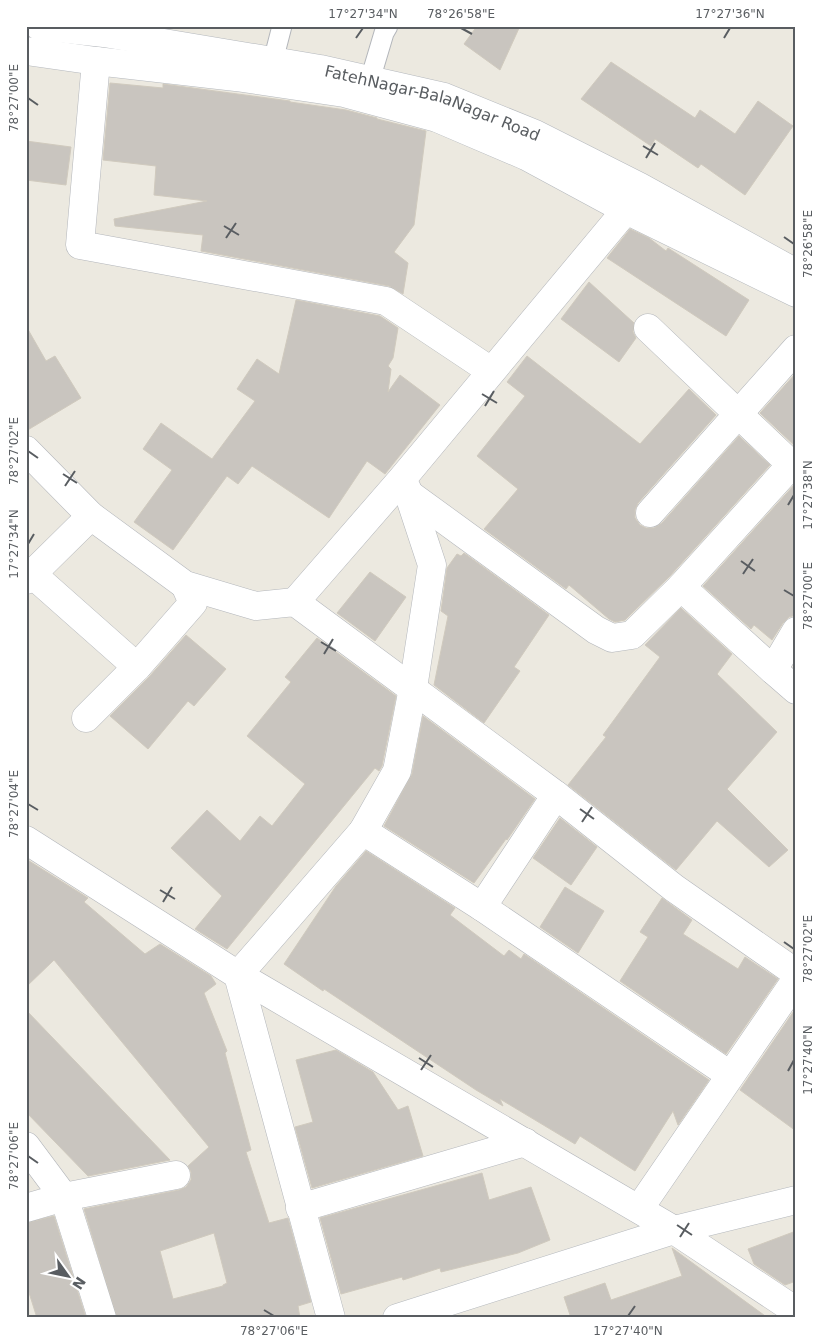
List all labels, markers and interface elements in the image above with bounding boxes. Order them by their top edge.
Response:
text: 17°27'34"N [328,7,398,21]
text: 78°26'58"E [427,7,495,21]
text: 17°27'36"N [695,7,765,21]
street label: FatehNagar-BalaNagar Road [323,61,543,145]
text: 78°27'00"E [7,64,21,132]
text: 78°26'58"E [801,210,815,278]
text: 78°27'02"E [7,417,21,485]
text: 17°27'38"N [801,460,815,530]
text: 17°27'34"N [7,509,21,579]
text: 78°27'00"E [801,562,815,630]
text: 78°27'04"E [7,770,21,838]
text: 78°27'02"E [801,915,815,983]
text: 17°27'40"N [801,1025,815,1095]
text: 78°27'06"E [7,1122,21,1190]
north arrow [42,1252,92,1302]
text: N [69,1274,89,1292]
text: 78°27'06"E [240,1324,308,1338]
text: 17°27'40"N [593,1324,663,1338]

